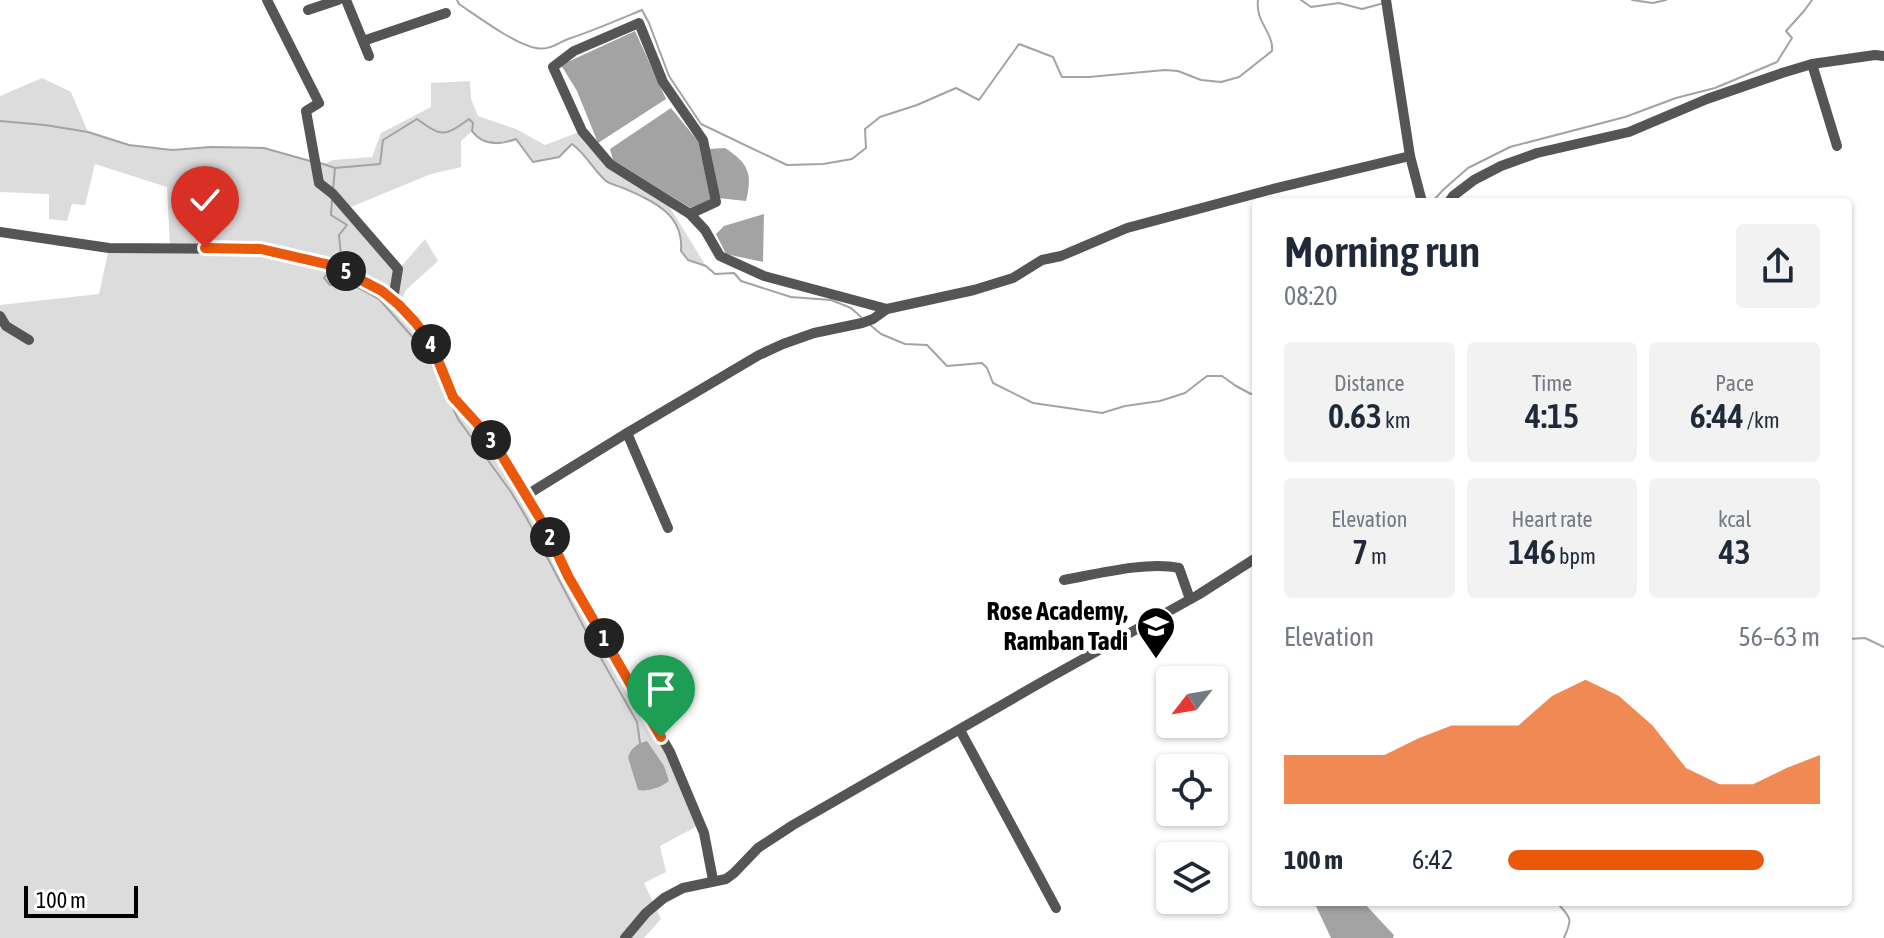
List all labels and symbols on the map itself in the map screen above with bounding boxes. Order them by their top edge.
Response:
pin [171,166,239,248]
pin: 5 [326,251,366,291]
pin: 4 [411,324,451,364]
pin: 3 [471,420,511,460]
pin: 2 [530,517,570,557]
place label: Rose Academy, Ramban Tadi [986,596,1128,656]
school or university icon: Rose Academy, Ramban Tadi [1135,605,1177,660]
pin: 1 [584,618,624,658]
pin [627,655,695,737]
north arrow [1156,666,1228,738]
scale bar [24,882,138,918]

